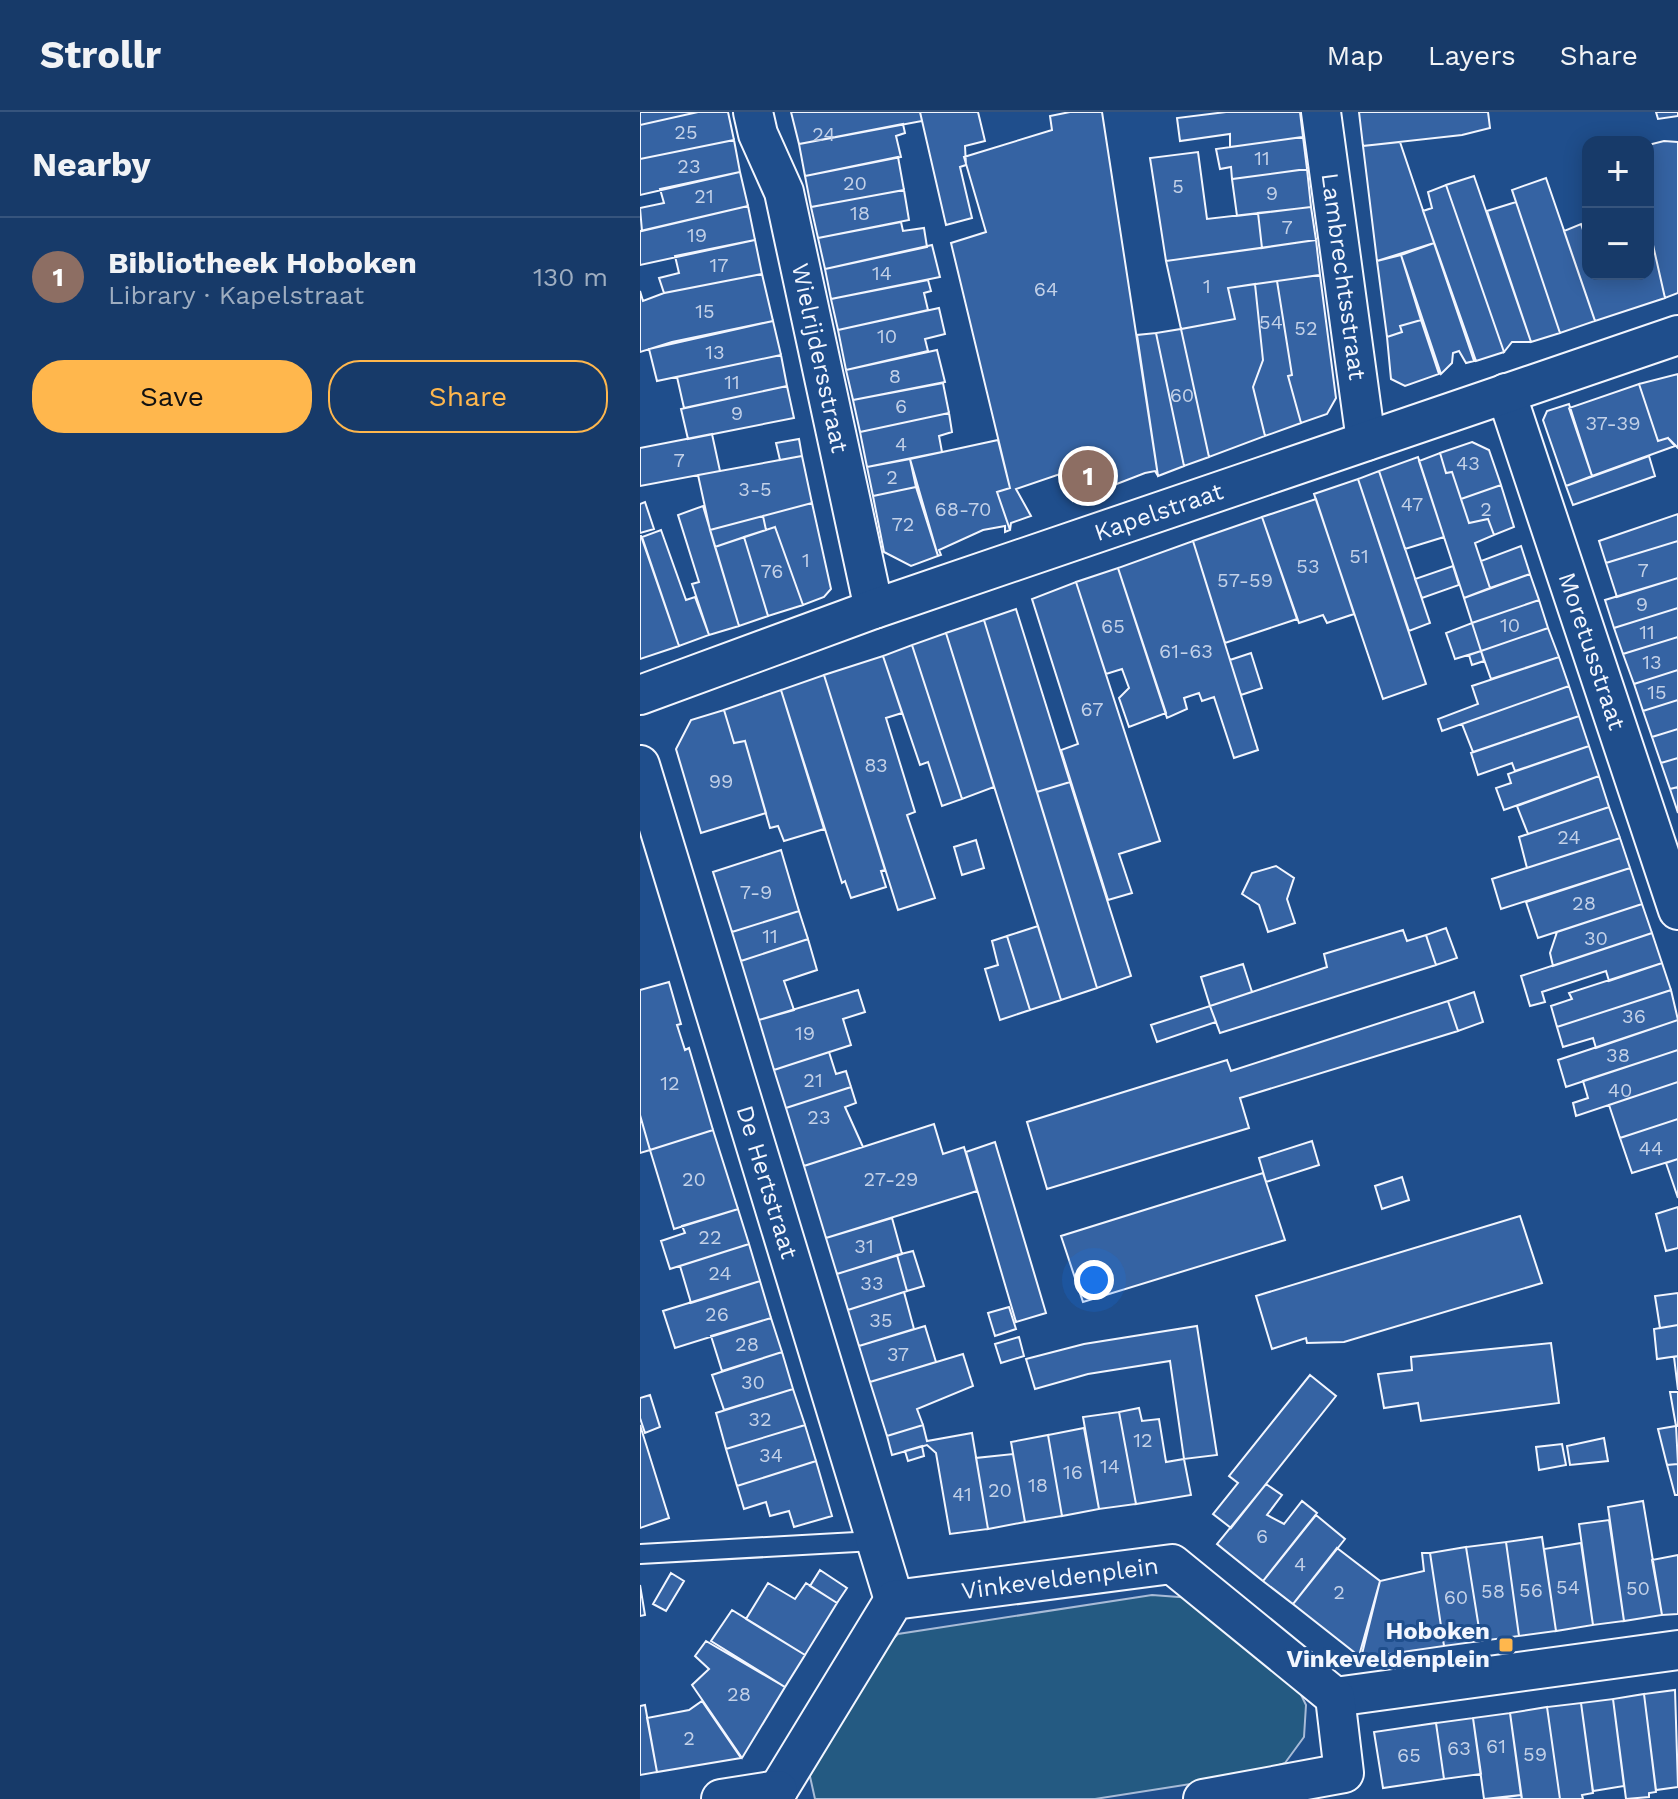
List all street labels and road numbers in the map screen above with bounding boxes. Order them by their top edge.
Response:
street label: Lambrechtsstraat [1315,171,1372,382]
street label: Wielrijdersstraat [786,261,854,455]
street label: Kapelstraat [1091,477,1227,547]
street label: Moretusstraat [1553,569,1631,733]
street label: De Hertstraat [730,1102,803,1262]
street label: Vinkeveldenplein [960,1552,1160,1605]

